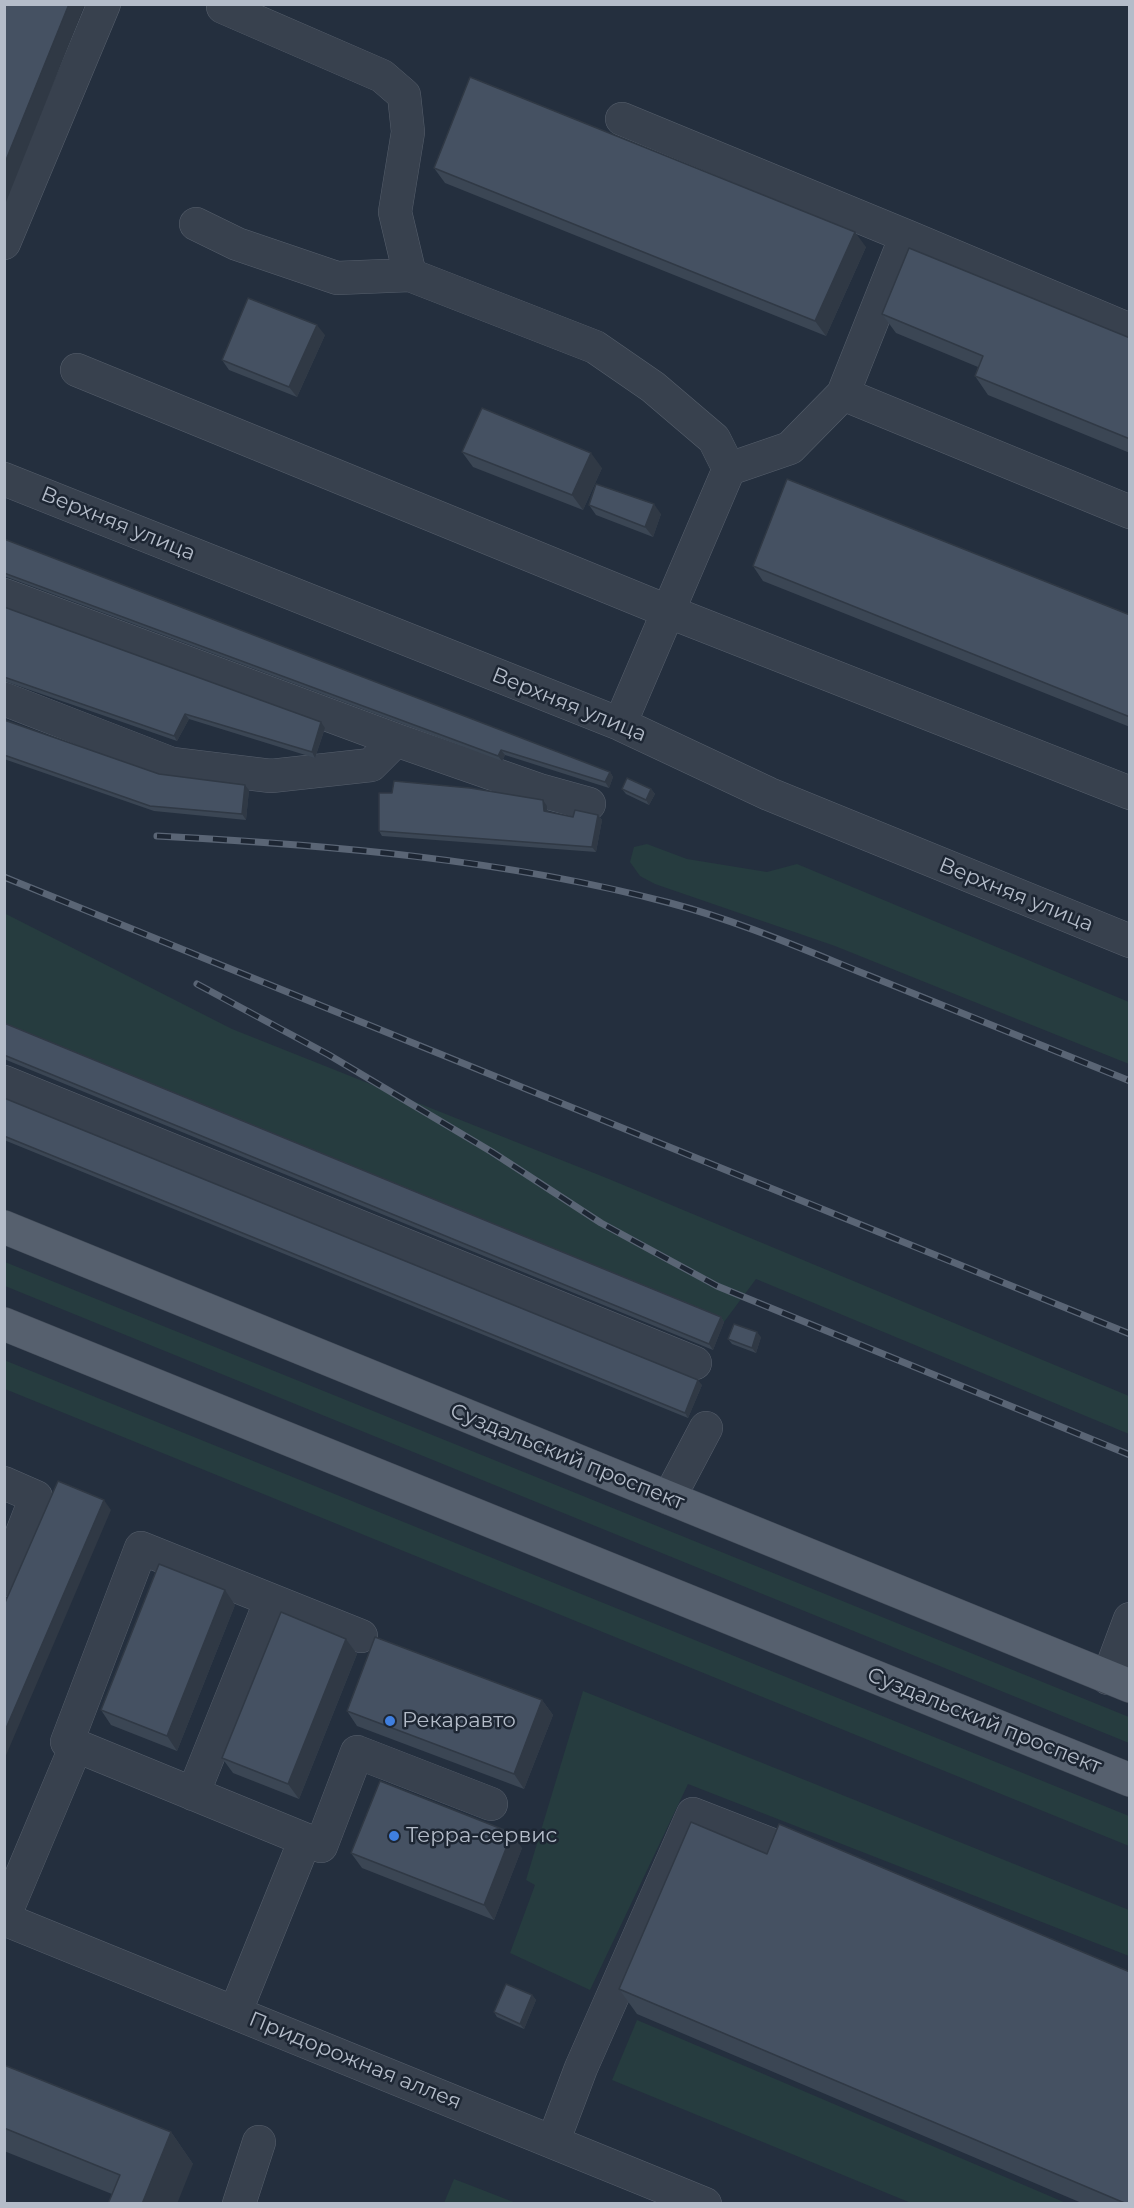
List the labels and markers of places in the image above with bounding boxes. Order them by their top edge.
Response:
place label: Рекаравто [402,1708,516,1734]
marker: Рекаравто [383,1714,397,1728]
place label: Терра-сервис [406,1823,557,1849]
marker: Терра-сервис [387,1829,401,1843]

